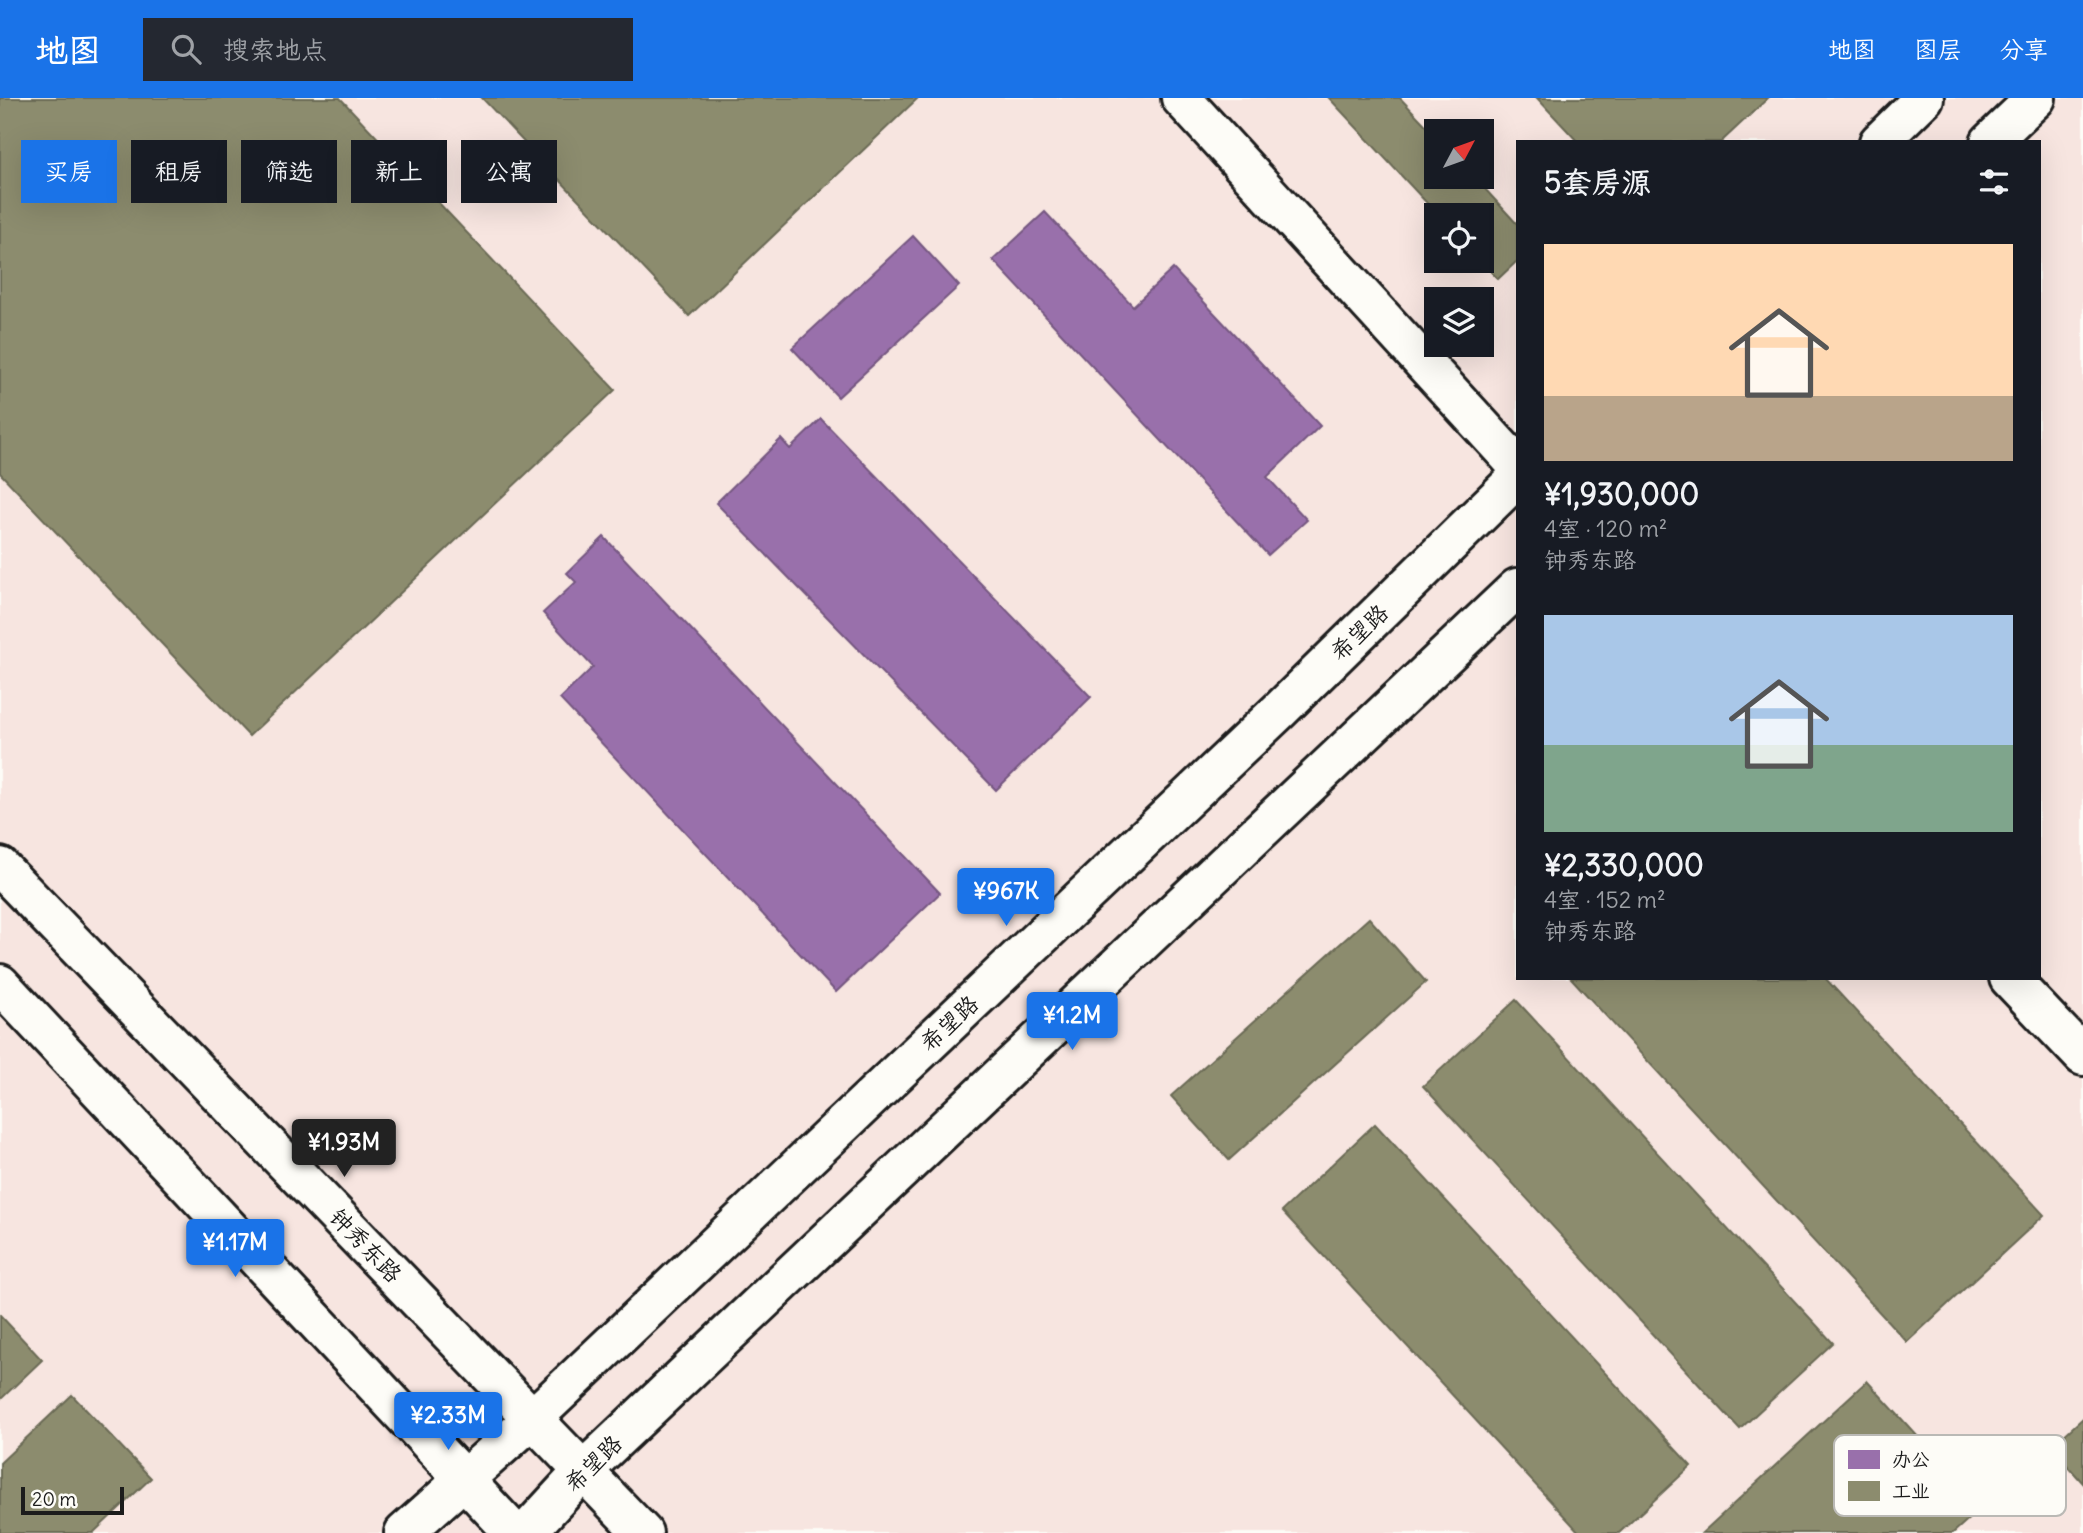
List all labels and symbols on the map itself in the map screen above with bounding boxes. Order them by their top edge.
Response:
north arrow [1424,119,1494,189]
street label: 希望路 [1324,598,1394,666]
pin: ¥967K [957,868,1055,928]
street label: 希望路 [914,989,984,1057]
pin: ¥1.2M [1023,992,1121,1052]
pin: ¥1.93M [287,1119,401,1179]
street label: 钟秀东路 [324,1202,408,1288]
pin: ¥1.17M [178,1220,292,1279]
pin: ¥2.33M [391,1392,505,1452]
street label: 希望路 [558,1428,628,1498]
legend [1834,1435,2066,1516]
text: 办公 [1892,1447,1930,1471]
text: 工业 [1892,1479,1930,1503]
scale bar [21,1484,124,1516]

